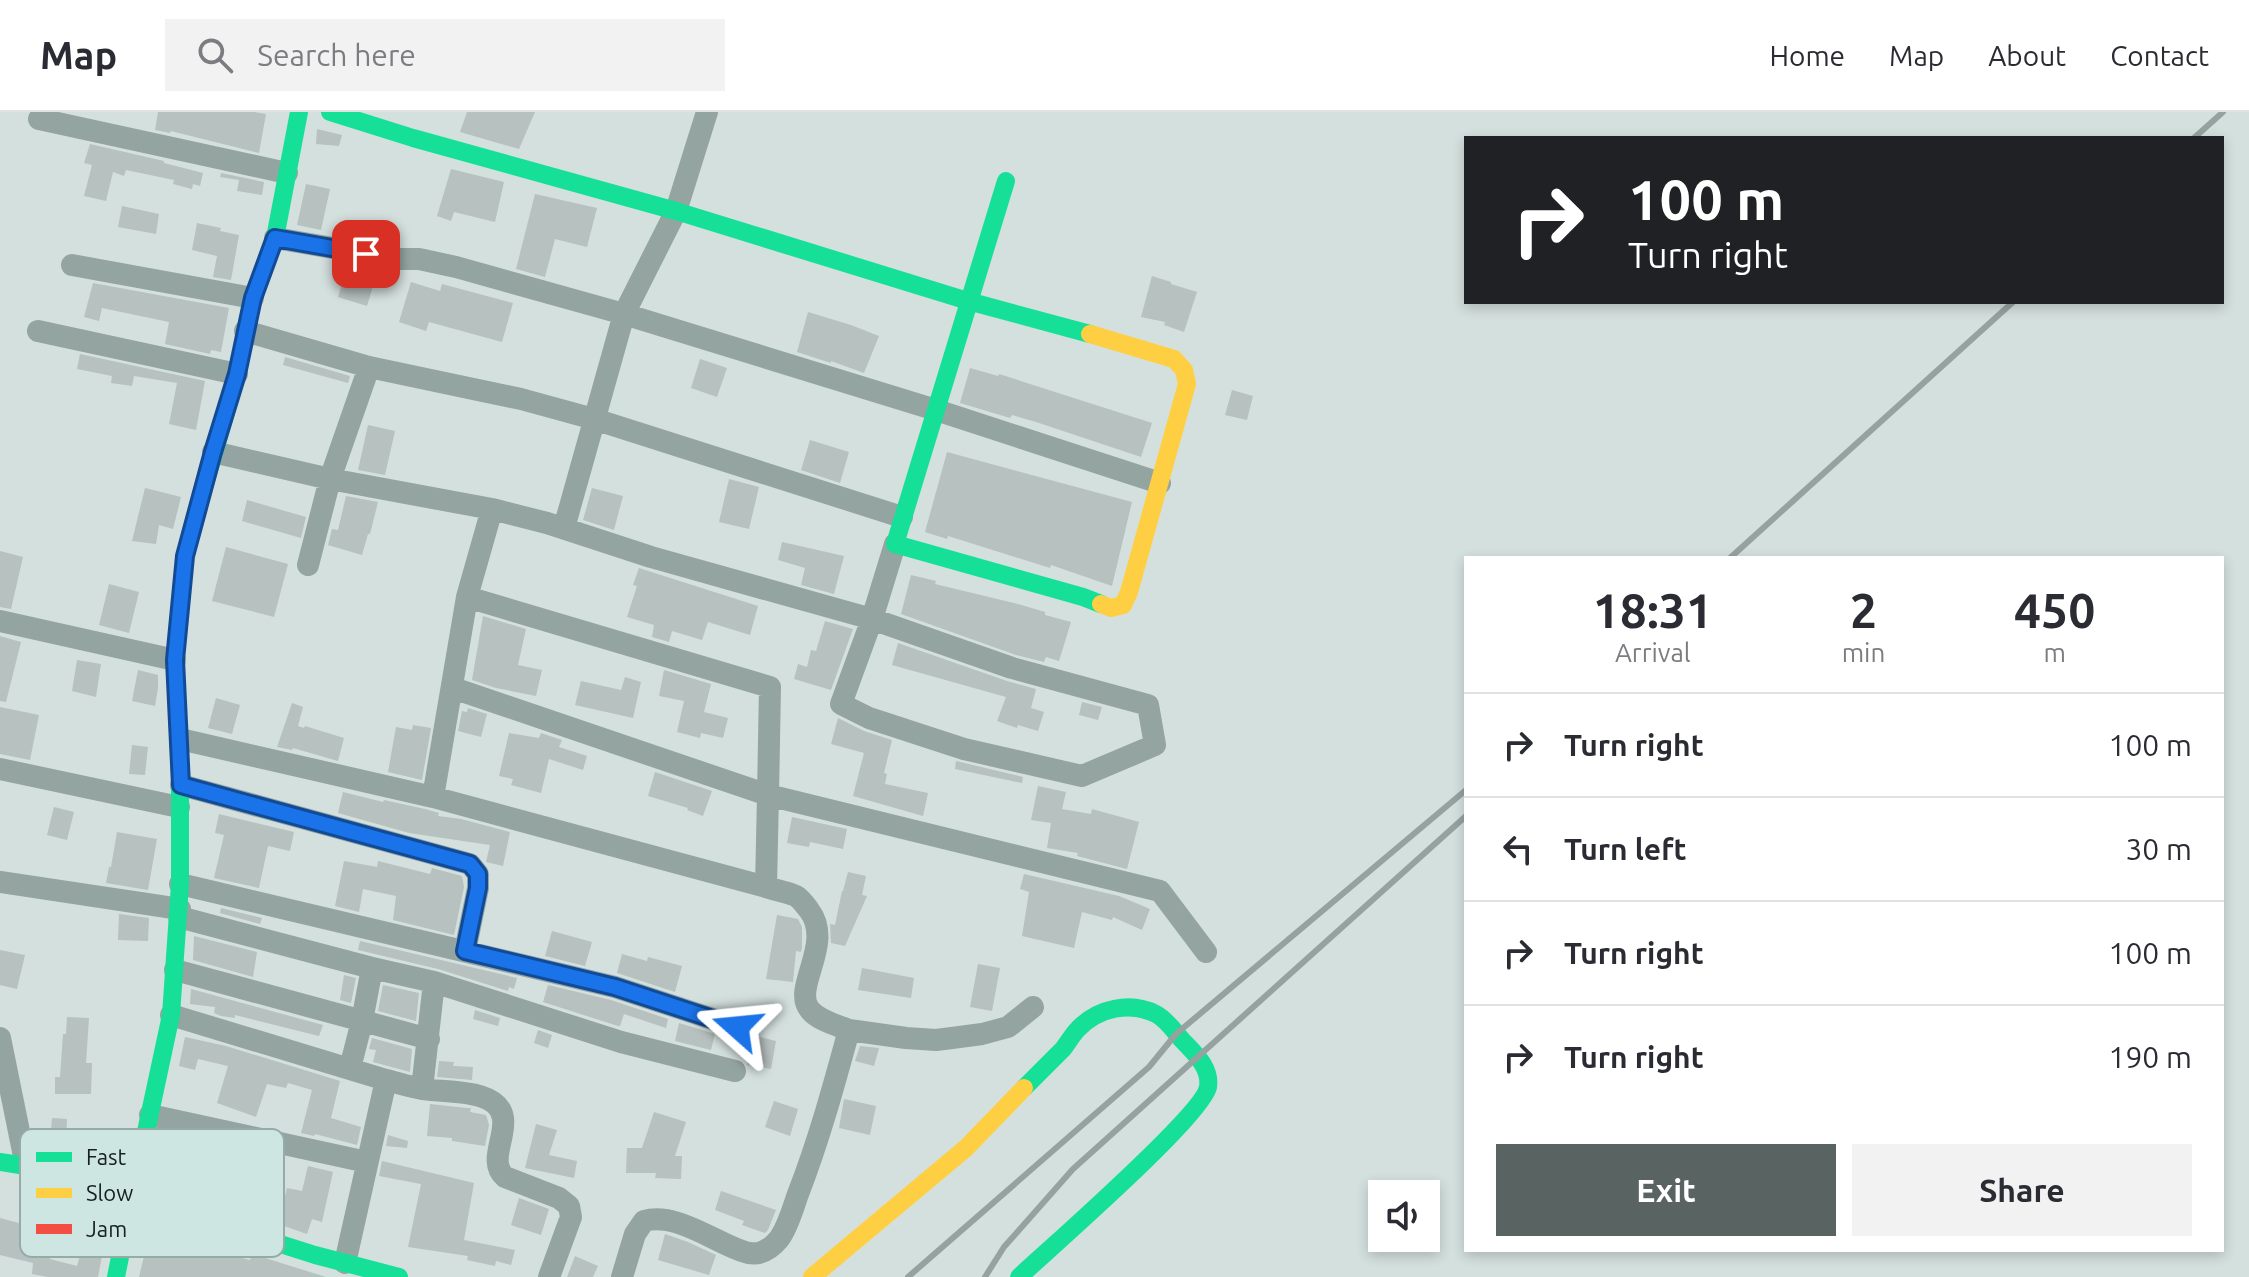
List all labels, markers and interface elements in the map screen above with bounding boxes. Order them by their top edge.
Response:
search box [165,19,725,91]
icon: search [193,33,237,77]
text: Map [40,34,117,76]
text: Search here [257,38,416,72]
text: Home [1770,40,1845,71]
text: Map [1889,40,1944,71]
text: About [1988,40,2066,71]
text: Contact [2110,40,2209,71]
icon: right [1496,168,1600,272]
text: 100 m [1628,168,1784,231]
pin [332,220,400,288]
icon: arrive [344,232,388,276]
text: Turn right [1628,234,1788,275]
text: 18:31 [1593,583,1713,637]
text: 2 [1850,583,1877,637]
text: 450 [2014,583,2095,637]
text: Arrival [1615,638,1691,667]
text: min [1842,638,1885,667]
text: m [2043,638,2066,667]
icon: right [1496,723,1540,767]
text: Turn right [1564,728,1704,762]
text: 100 m [2108,728,2192,762]
icon: left [1496,827,1540,871]
text: Turn left [1564,832,1686,866]
text: 30 m [2125,832,2192,866]
icon: right [1496,931,1540,975]
text: Turn right [1564,936,1704,970]
text: 100 m [2108,936,2192,970]
position arrow [695,985,779,1069]
icon: right [1496,1035,1540,1079]
text: Turn right [1564,1040,1704,1074]
text: 190 m [2108,1040,2192,1074]
legend [20,1129,284,1257]
text: Fast [86,1144,127,1169]
button: Exit [1496,1144,1836,1236]
button: Share [1852,1144,2192,1236]
text: Slow [86,1180,133,1205]
map controls [1368,1180,1440,1252]
button: sound [1368,1180,1440,1252]
text: Jam [86,1216,127,1241]

